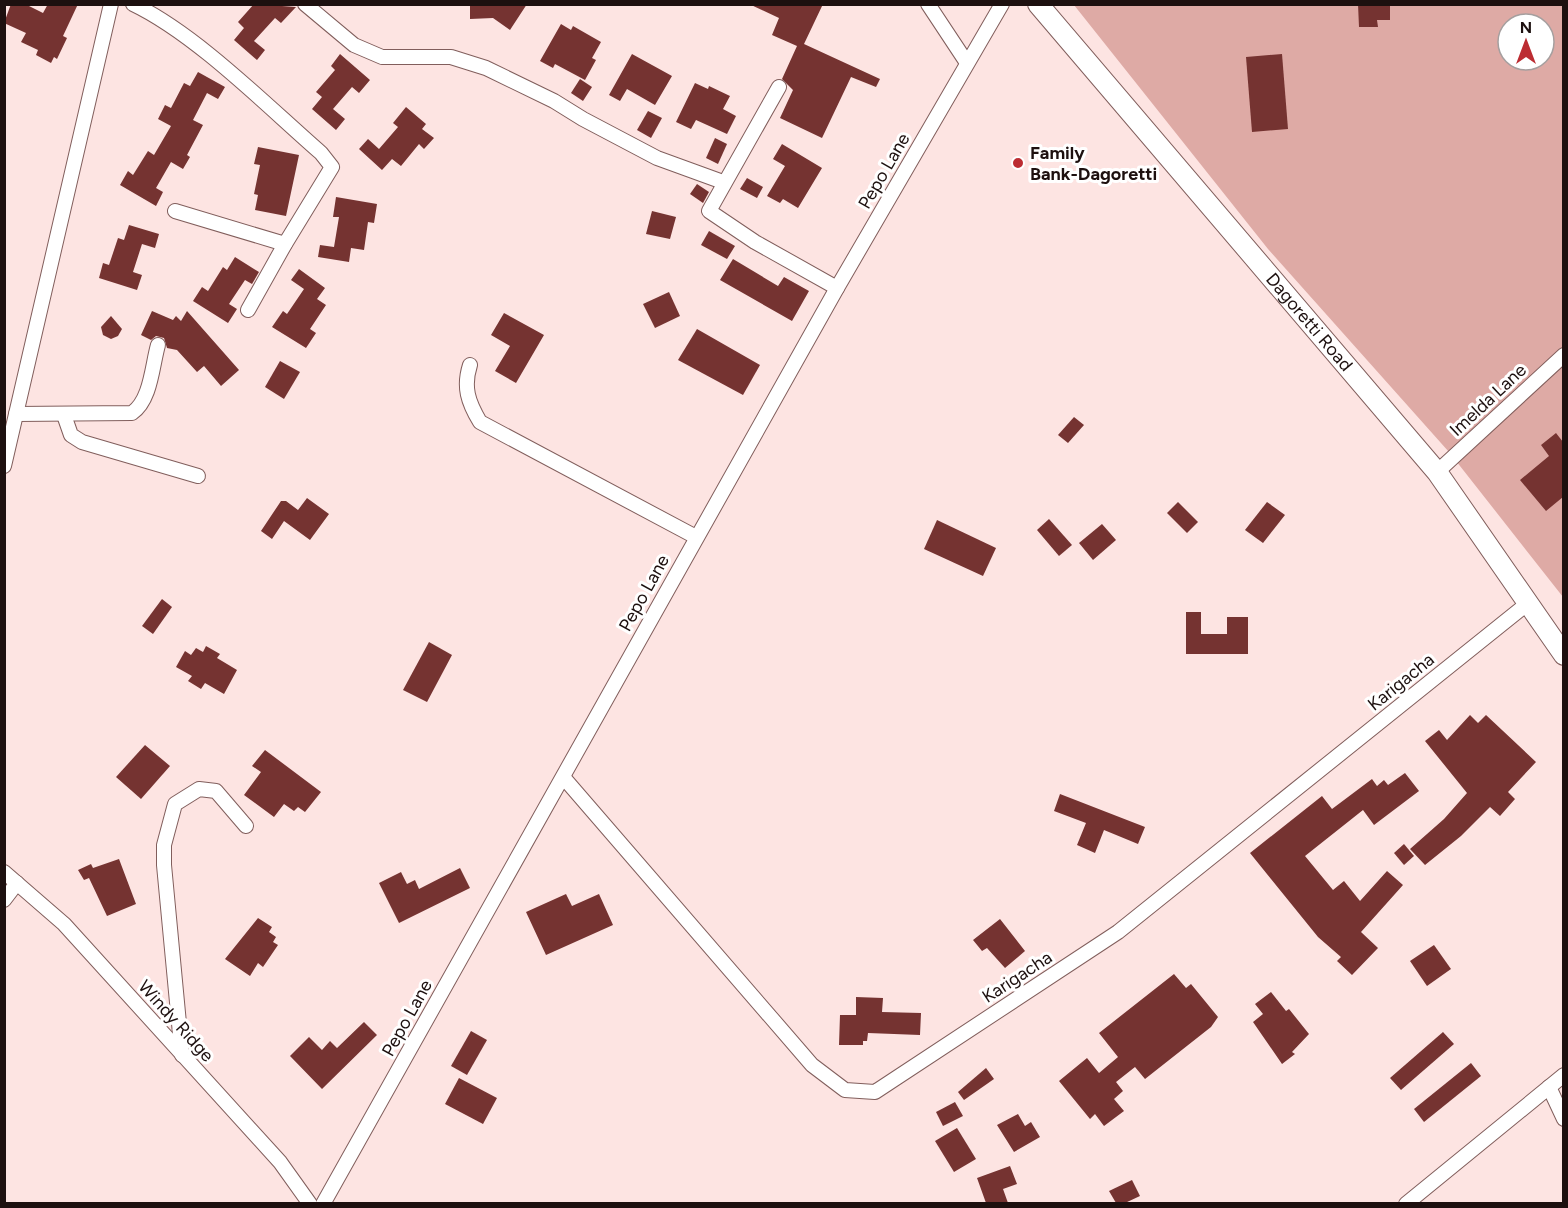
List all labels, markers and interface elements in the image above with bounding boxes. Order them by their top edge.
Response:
north arrow [1496,12,1556,72]
text: N [1520,18,1532,37]
street label: Pepo Lane [853,129,915,213]
place label: Family Bank-Dagoretti [1030,142,1157,185]
marker: Family Bank-Dagoretti [1011,156,1025,170]
street label: Dagoretti Road [1261,268,1357,376]
street label: Imelda Lane [1445,359,1531,441]
street label: Pepo Lane [614,551,674,635]
street label: Karigacha [1363,649,1439,715]
street label: Karigacha [978,946,1056,1008]
street label: Windy Ridge [134,976,219,1067]
street label: Pepo Lane [377,976,437,1060]

